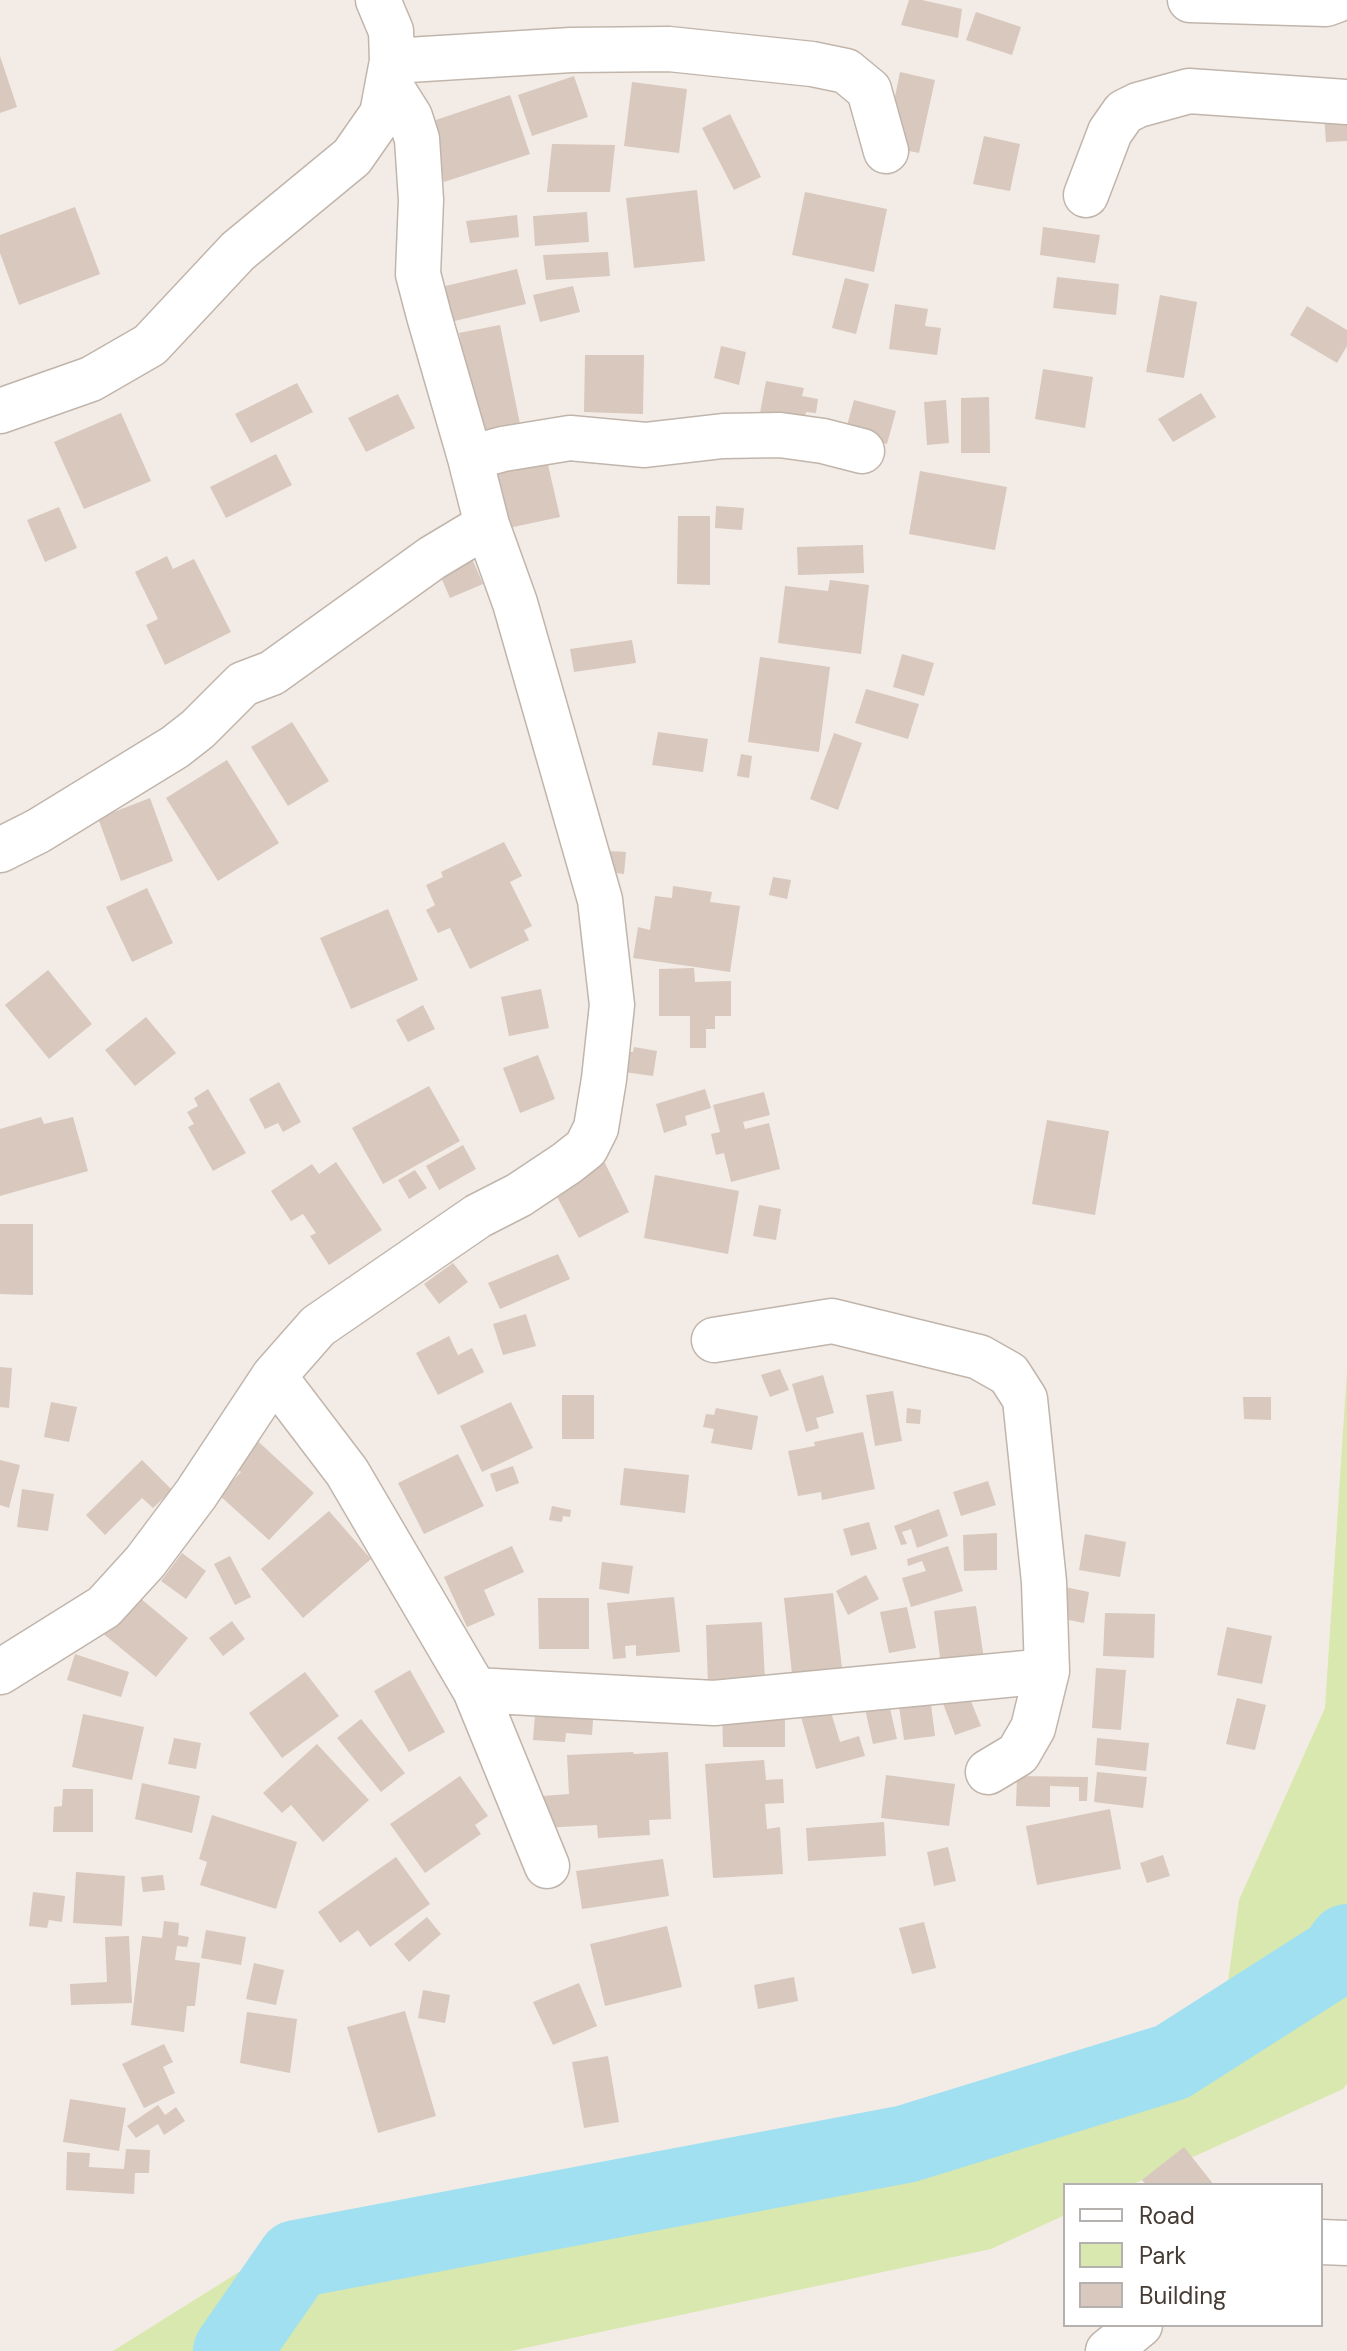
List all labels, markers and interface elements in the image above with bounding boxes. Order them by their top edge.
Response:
legend [1063,2183,1323,2327]
text: Road [1139,2200,1195,2231]
text: Park [1139,2240,1186,2271]
text: Building [1139,2280,1226,2311]

